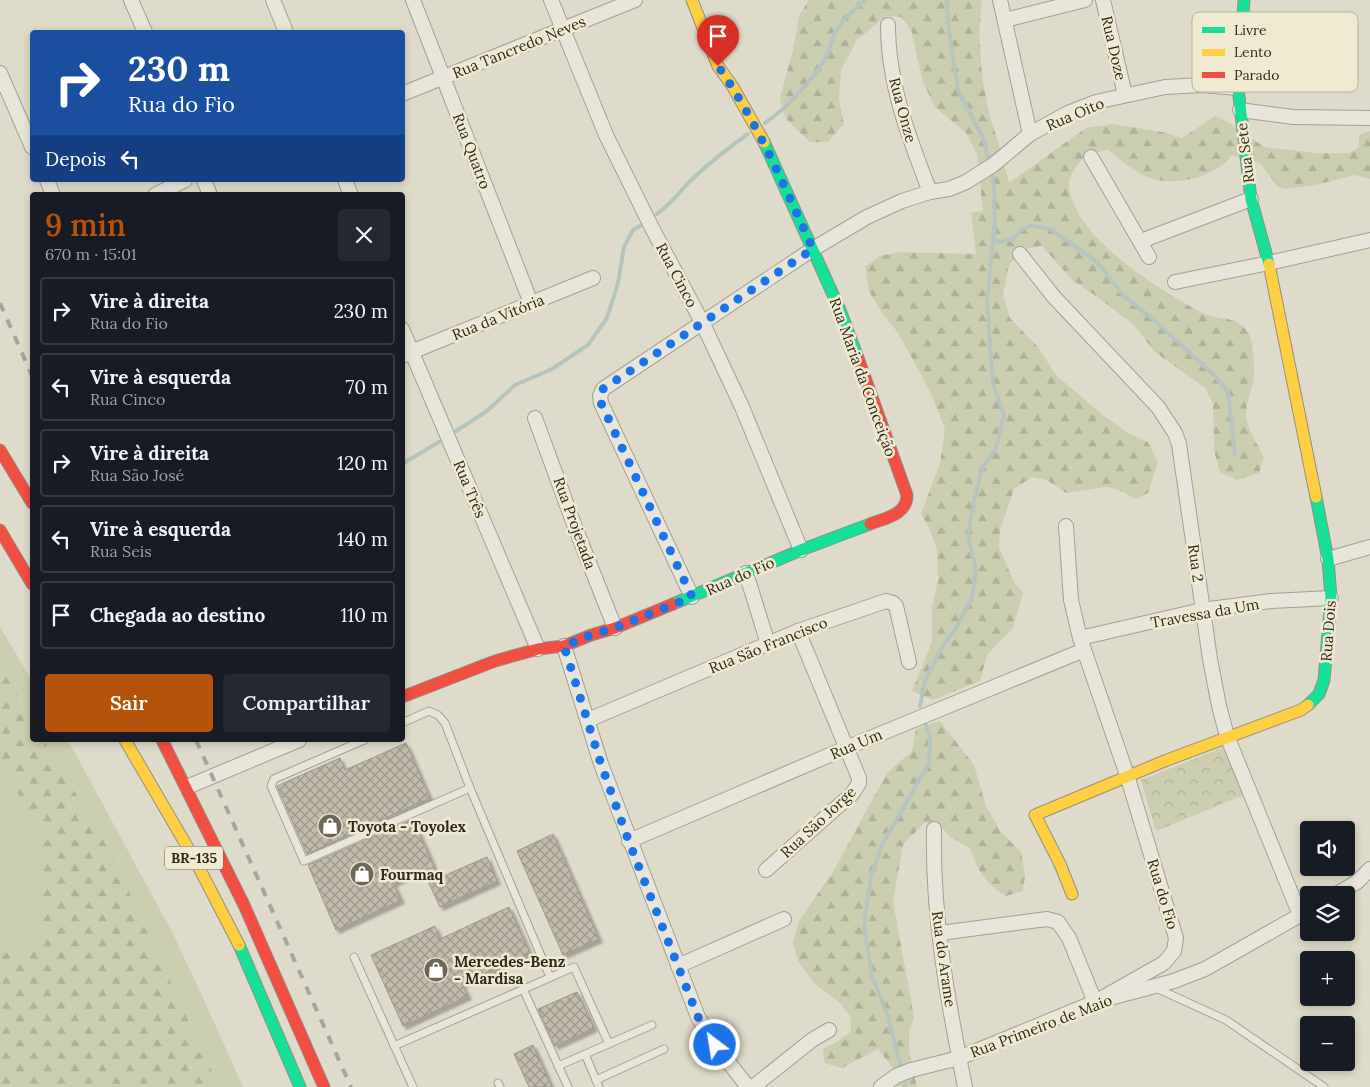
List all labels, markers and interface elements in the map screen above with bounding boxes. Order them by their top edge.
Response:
street label: Rua Tancredo Neves [450,12,589,82]
legend [1192,12,1358,92]
street label: Rua Doze [1097,14,1131,82]
pin [697,15,739,66]
text: Livre [1234,21,1267,39]
icon: arrive [704,22,732,50]
text: Lento [1234,43,1272,61]
text: 230 m [128,46,230,91]
icon: right [45,50,110,115]
text: Parado [1234,66,1279,84]
street label: Rua Onze [885,75,921,145]
text: Rua do Fio [128,90,235,118]
street label: Rua Oito [1043,93,1107,135]
street label: Rua Quatro [449,110,495,192]
street label: Rua Sete [1232,122,1258,184]
icon: left [116,145,144,173]
text: Depois [45,147,106,171]
text: 9 min [45,206,126,244]
button: close [338,209,390,261]
street label: Rua Cinco [652,239,702,311]
text: 670 m · 15:01 [45,244,137,264]
text: Vire à direita [90,289,209,313]
street label: Rua da Vitória [449,290,547,344]
street label: Rua Maria da Conceição [825,295,901,459]
icon: right [47,297,75,325]
text: 230 m [334,299,388,323]
text: Rua do Fio [90,313,168,333]
text: Vire à esquerda [90,365,231,389]
icon: left [47,373,75,401]
text: 70 m [345,375,388,399]
text: Rua Cinco [90,389,165,409]
text: Vire à direita [90,441,209,465]
icon: right [47,449,75,477]
text: 120 m [337,451,388,475]
street label: Rua Três [449,457,491,521]
text: Rua São José [90,465,184,485]
street label: Rua Projetada [550,474,601,572]
text: Vire à esquerda [90,517,231,541]
icon: left [47,525,75,553]
text: 140 m [337,527,388,551]
text: Rua Seis [90,541,152,561]
street label: Rua 2 [1184,543,1208,583]
street label: Rua do Fio [703,552,777,600]
street label: Travessa da Um [1149,594,1261,632]
street label: Rua Dois [1316,600,1340,662]
icon: arrive [47,601,75,629]
text: Chegada ao destino [90,603,265,627]
text: 110 m [340,603,388,627]
street label: Rua São Francisco [706,612,830,677]
button: Sair [45,674,213,732]
button: Compartilhar [223,674,390,732]
street label: Rua Um [827,725,885,763]
street label: Rua São Jorge [776,782,860,862]
shop icon: Toyota - Toyolex [317,813,343,839]
place label: Toyota - Toyolex [348,817,466,836]
map controls [1300,821,1355,1071]
button: sound [1300,821,1355,876]
road number: BR-135 [165,846,223,870]
street label: Rua do Fio [1143,856,1183,932]
shop icon: Fourmaq [349,861,375,887]
place label: Fourmaq [380,865,444,884]
button: layers [1300,886,1355,941]
street label: Rua do Arame [928,910,960,1008]
button: + [1300,951,1355,1006]
place label: Mercedes-Benz - Mardisa [454,952,566,988]
shop icon: Mercedes-Benz - Mardisa [423,957,449,983]
street label: Rua Primeiro de Maio [967,990,1115,1062]
button: − [1300,1016,1355,1071]
position arrow [688,1018,740,1070]

